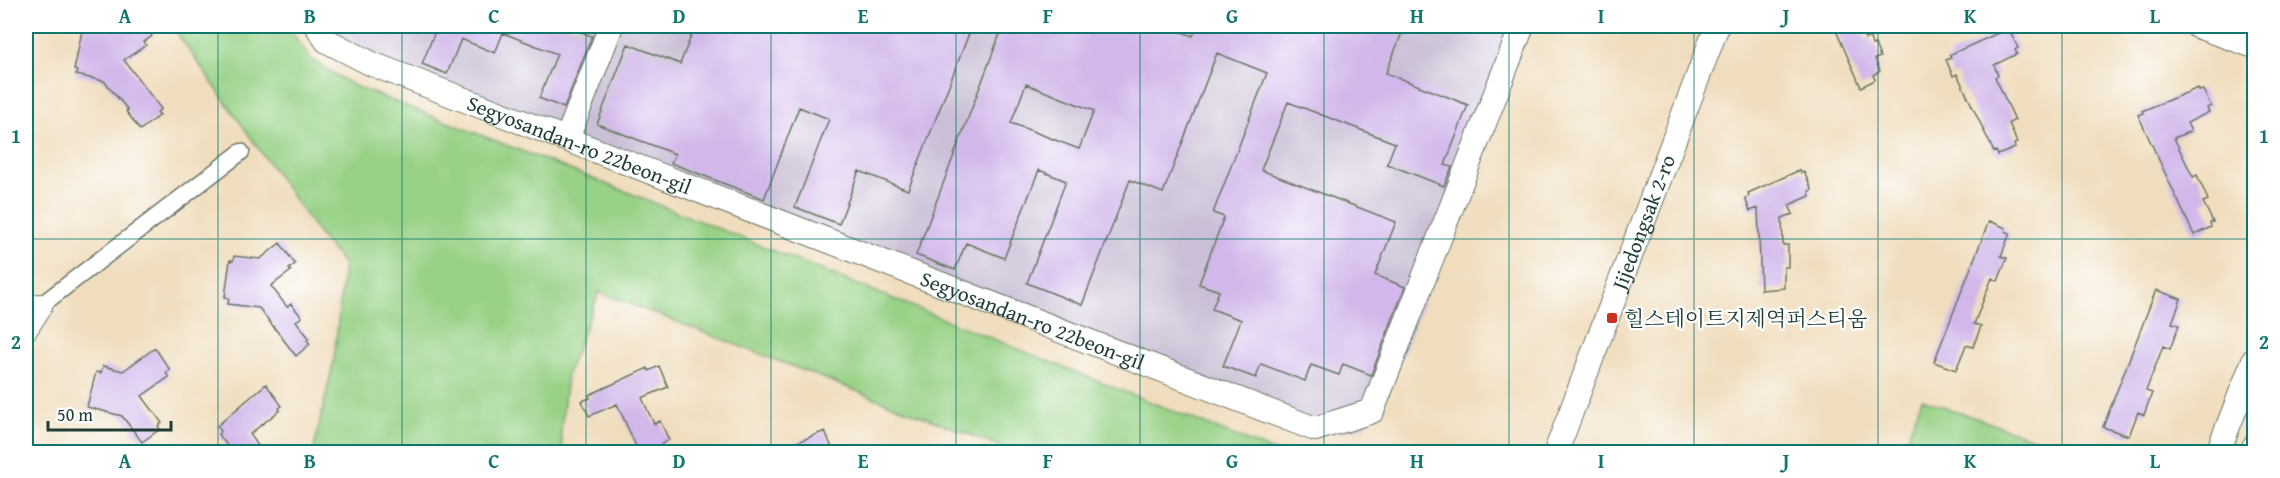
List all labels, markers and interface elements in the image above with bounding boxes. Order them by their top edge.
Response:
text: A [119,1,132,30]
text: B [304,1,316,30]
text: C [488,1,500,30]
text: D [672,1,686,30]
text: E [858,1,869,30]
text: F [1043,1,1053,30]
text: G [1226,1,1238,30]
text: H [1410,1,1424,30]
text: I [1598,1,1604,30]
text: J [1780,1,1790,30]
text: K [1964,1,1977,30]
text: L [2150,1,2161,30]
street label: Segyosandan-ro 22beon-gil [463,87,696,202]
text: 1 [11,121,21,150]
text: 1 [2259,121,2269,150]
street label: Jijedongsak 2-ro [1602,150,1683,297]
street label: Segyosandan-ro 22beon-gil [916,262,1149,377]
place label: 힐스테이트지제역퍼스티움 [1624,303,1867,334]
marker: 힐스테이트지제역퍼스티움 [1605,311,1619,325]
text: 2 [11,327,21,356]
text: 2 [2259,327,2269,356]
scale bar [48,394,171,432]
text: 50 m [57,401,93,428]
text: A [119,446,132,475]
text: B [304,446,316,475]
text: C [488,446,500,475]
text: D [672,446,686,475]
text: E [858,446,869,475]
text: F [1043,446,1053,475]
text: G [1226,446,1238,475]
text: H [1410,446,1424,475]
text: I [1598,446,1604,475]
text: J [1780,446,1790,475]
text: K [1964,446,1977,475]
text: L [2150,446,2161,475]

